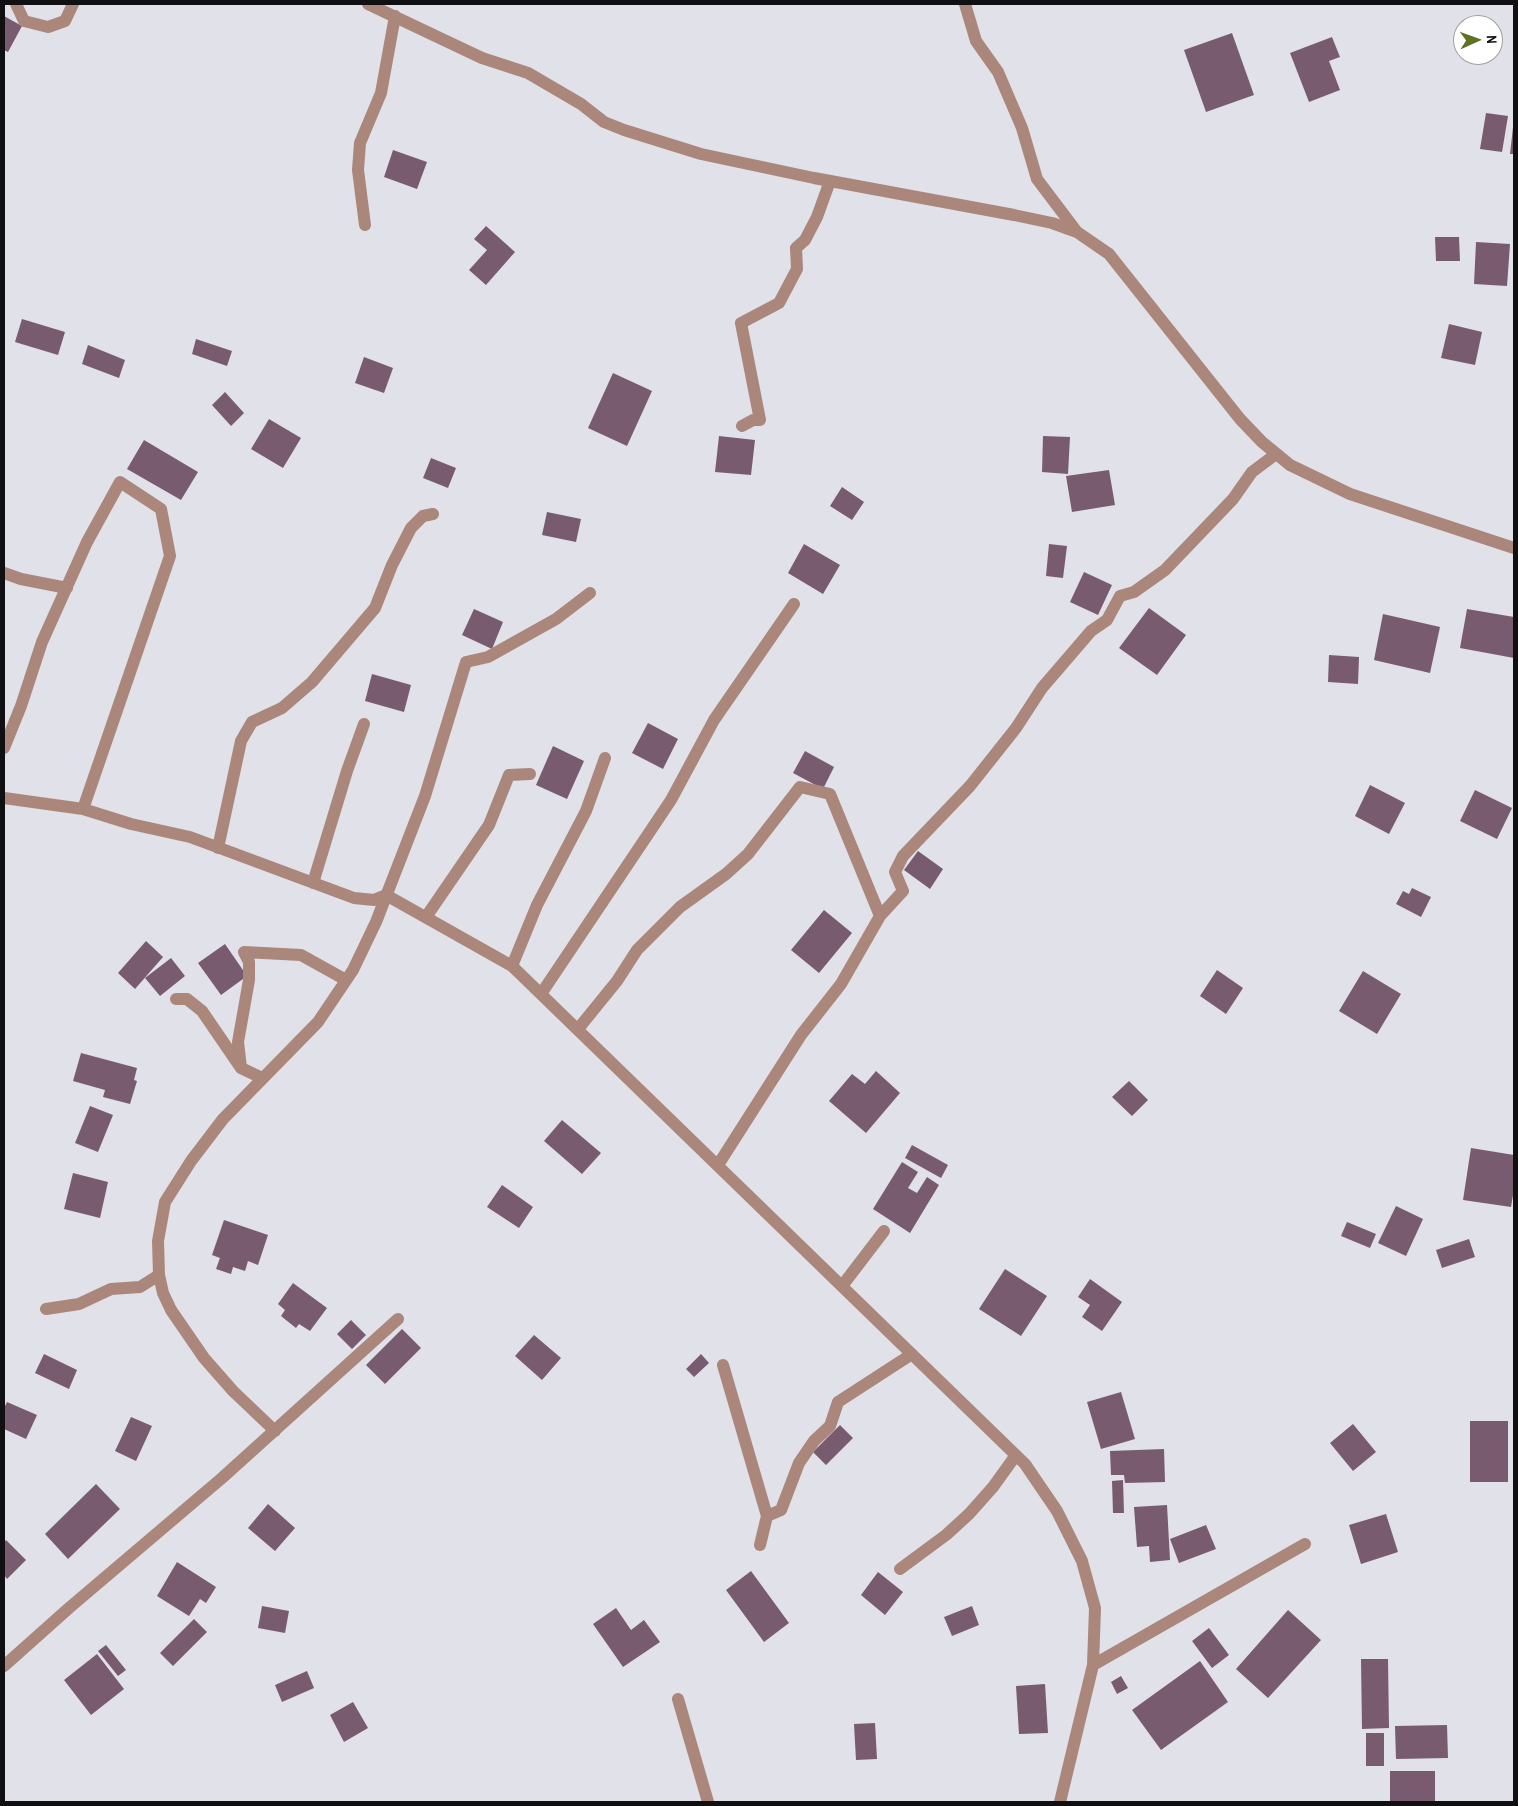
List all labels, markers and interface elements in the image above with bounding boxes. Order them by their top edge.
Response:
north arrow [1453,15,1503,65]
text: N [1483,35,1501,44]

